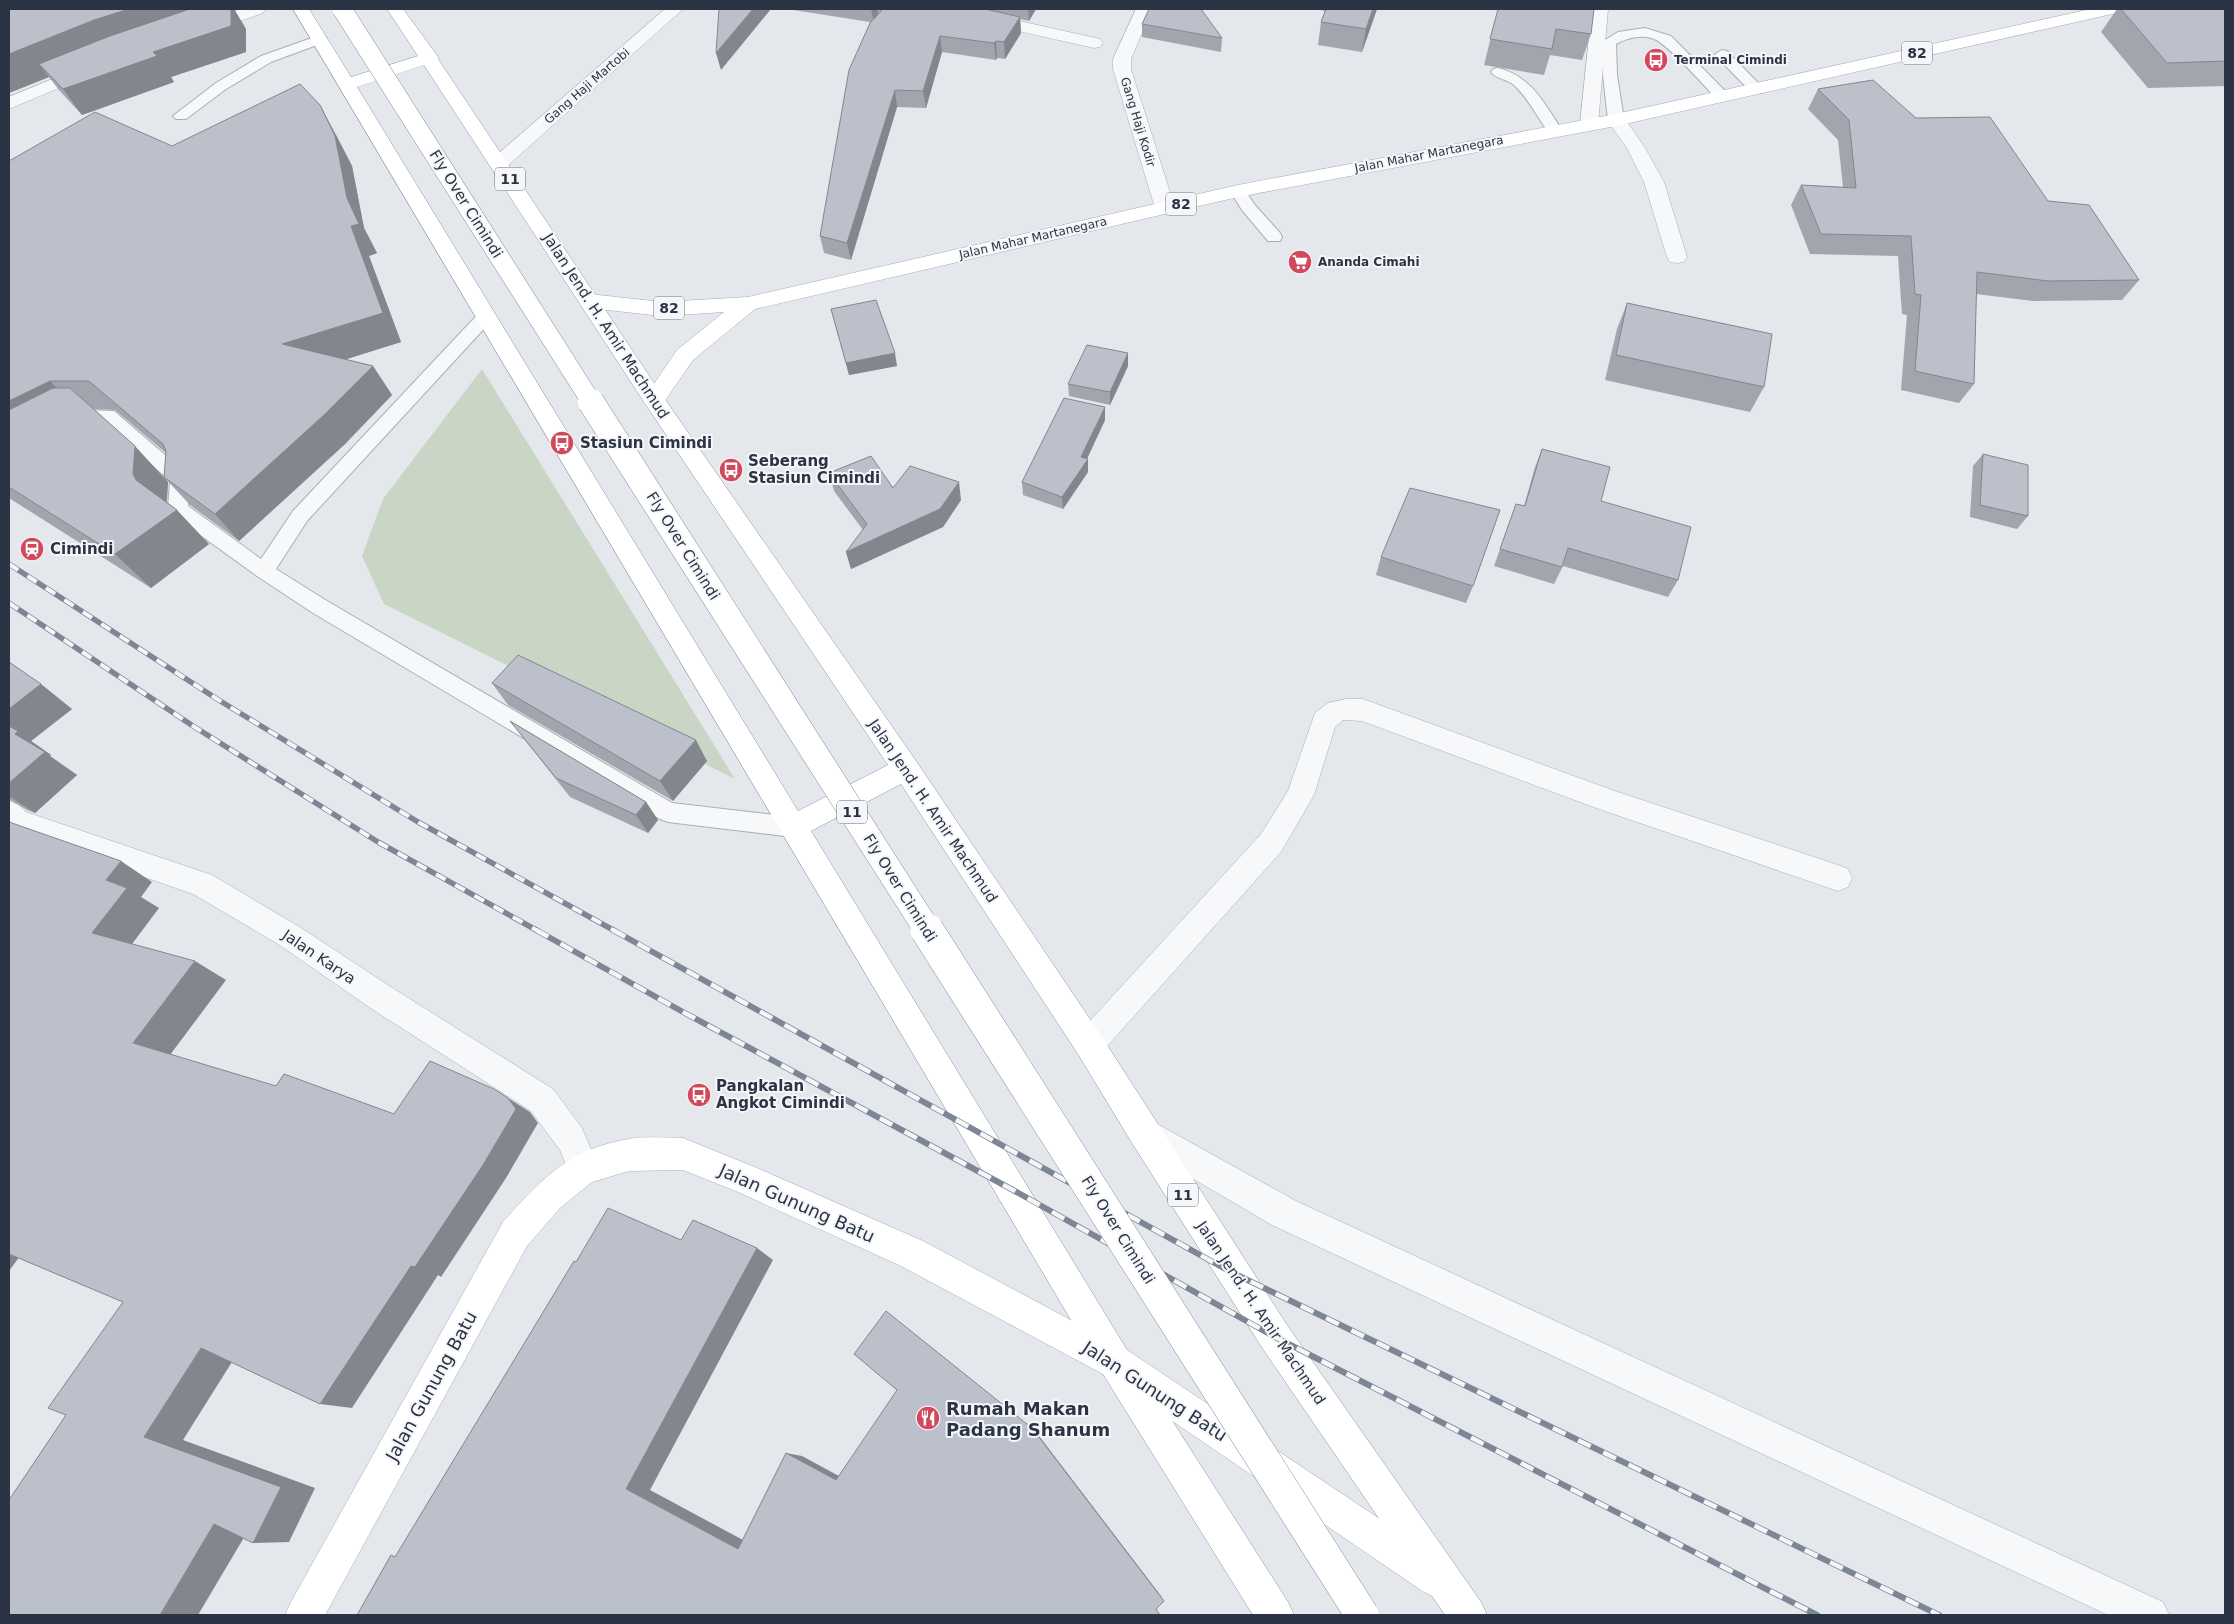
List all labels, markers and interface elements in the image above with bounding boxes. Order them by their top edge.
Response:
road number: 82 [1902,42,1932,64]
street label: Gang Haji Martobi [542,45,632,127]
bus stop icon: Terminal Cimindi [1643,47,1669,73]
place label: Terminal Cimindi [1674,53,1787,67]
street label: Gang Haji Kodir [1118,75,1158,169]
street label: Jalan Mahar Martanegara [1352,133,1505,176]
street label: Fly Over Cimindi [426,147,506,261]
road number: 11 [495,168,525,190]
road number: 82 [1166,192,1196,215]
street label: Jalan Mahar Martanegara [957,214,1108,262]
street label: Jalan Jend. H. Amir Machmud [539,229,673,422]
supermarket icon: Ananda Cimahi [1287,249,1313,275]
place label: Ananda Cimahi [1318,255,1420,269]
road number: 82 [654,296,684,320]
bus stop icon: Stasiun Cimindi [549,430,575,456]
place label: Stasiun Cimindi [580,434,712,452]
place label: Seberang Stasiun Cimindi [748,452,880,487]
bus stop icon: Seberang Stasiun Cimindi [718,457,744,483]
street label: Fly Over Cimindi [643,489,723,603]
station icon: Cimindi [19,536,45,562]
place label: Cimindi [50,540,113,558]
street label: Jalan Jend. H. Amir Machmud [864,715,1001,906]
road number: 11 [837,800,867,824]
street label: Fly Over Cimindi [860,831,940,945]
street label: Jalan Karya [278,925,359,988]
place label: Pangkalan Angkot Cimindi [716,1077,845,1112]
bus stop icon: Pangkalan Angkot Cimindi [686,1082,712,1108]
street label: Jalan Gunung Batu [715,1159,878,1247]
street label: Fly Over Cimindi [1078,1173,1158,1287]
road number: 11 [1168,1184,1198,1206]
street label: Jalan Jend. H. Amir Machmud [1192,1217,1329,1408]
street label: Jalan Gunung Batu [381,1307,481,1465]
street label: Jalan Gunung Batu [1078,1336,1231,1446]
place label: Rumah Makan Padang Shanum [946,1398,1110,1440]
restaurant icon: Rumah Makan Padang Shanum [915,1405,941,1431]

